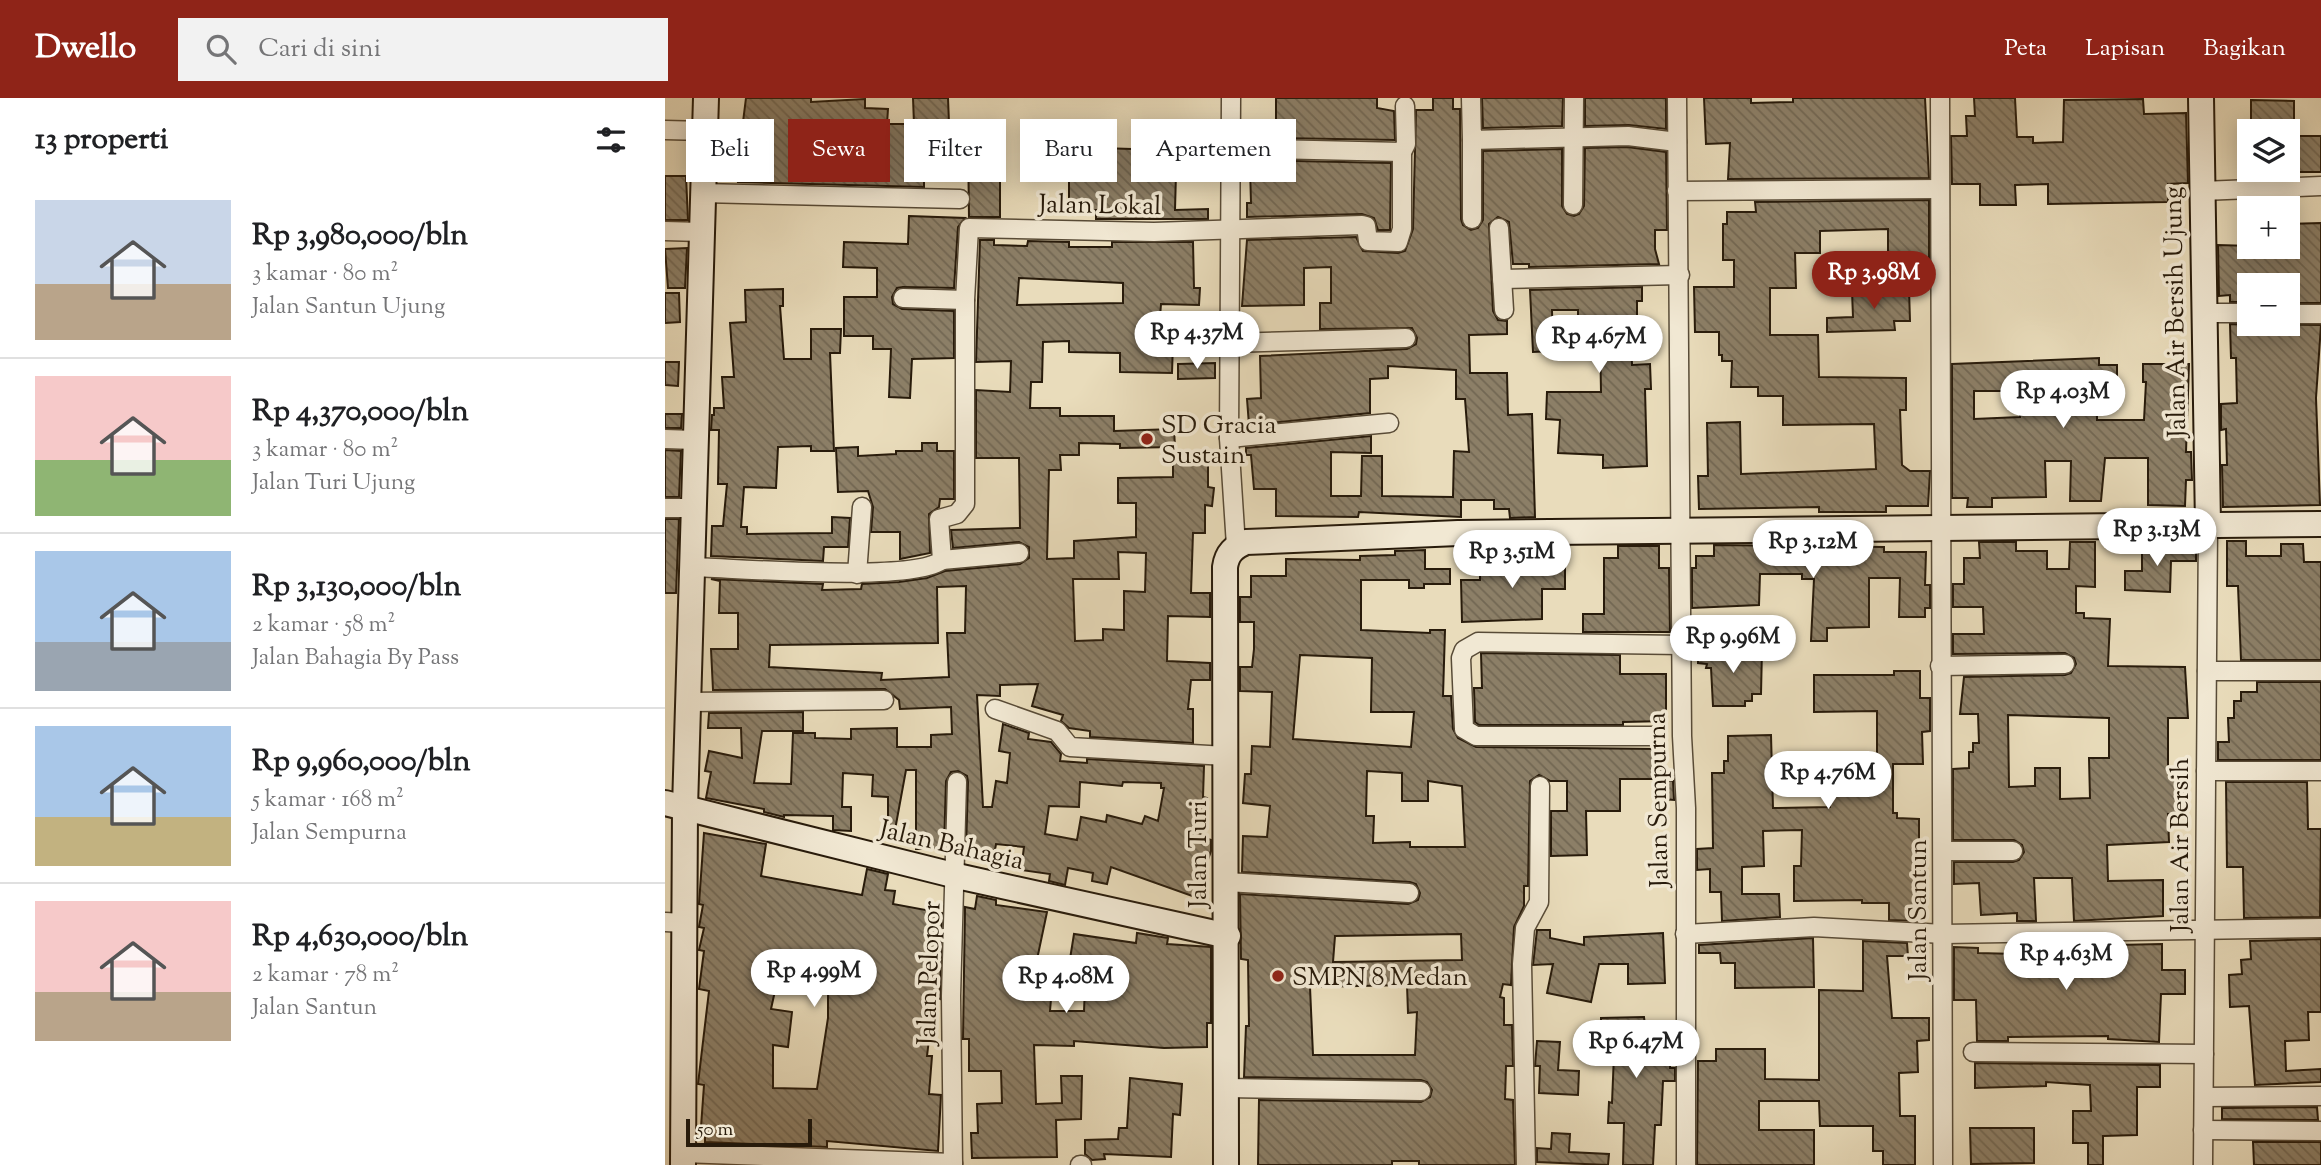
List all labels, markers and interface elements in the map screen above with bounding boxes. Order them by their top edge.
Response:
search box [178,18,668,81]
text: Dwello [35,25,136,73]
icon: search [202,30,240,68]
text: Cari di sini [258,31,381,68]
text: Peta [2004,32,2047,66]
text: Lapisan [2085,32,2165,66]
text: Bagikan [2203,32,2286,66]
text: 13 properti [35,119,168,162]
chip: Beli [686,119,774,182]
chip: Sewa [788,119,890,182]
chip: Filter [904,119,1006,182]
chip: Baru [1020,119,1117,182]
chip: Apartemen [1131,119,1296,182]
map controls [2237,119,2300,336]
button: layers [2237,119,2300,182]
icon: filters [592,121,630,159]
street label: Jalan Air Bersih Ujung [2156,186,2197,440]
street label: Jalan Lokal [1036,187,1162,226]
button: + [2237,196,2300,259]
text: Rp 3,980,000/bln [252,215,468,258]
icon: home [91,228,175,312]
pin: Rp 3.98M [1802,252,1946,311]
text: Rp 3.98M [1828,257,1920,290]
text: 3 kamar · 80 m² [252,258,398,291]
button: − [2237,273,2300,336]
text: Jalan Santun Ujung [252,291,445,324]
pin: Rp 4.37M [1125,312,1269,371]
pin: Rp 4.67M [1527,316,1671,375]
text: Rp 4.37M [1151,317,1243,350]
text: Rp 4.67M [1552,321,1646,354]
pin: Rp 4.03M [1991,370,2135,430]
text: Rp 4.03M [2016,376,2110,409]
text: Rp 4,370,000/bln [252,391,469,434]
icon: home [91,404,175,488]
place label: SD Gracia Sustain [1161,408,1276,475]
marker: SD Gracia Sustain [1139,431,1155,447]
text: 3 kamar · 80 m² [252,434,398,467]
text: Jalan Turi Ujung [252,467,415,500]
pin: Rp 3.13M [2085,508,2229,568]
text: Rp 3.13M [2113,514,2201,547]
pin: Rp 3.12M [1741,520,1885,580]
text: Rp 3.12M [1769,526,1857,559]
pin: Rp 3.51M [1440,531,1584,590]
text: Rp 3.51M [1469,536,1555,569]
text: Rp 3,130,000/bln [252,566,461,609]
icon: home [91,579,175,663]
text: 2 kamar · 58 m² [252,609,395,642]
pin: Rp 9.96M [1661,616,1805,675]
text: Rp 9.96M [1686,621,1780,654]
text: Jalan Bahagia By Pass [252,642,459,675]
street label: Jalan Sempurna [1639,712,1680,890]
text: Rp 9,960,000/bln [252,741,470,784]
pin: Rp 4.76M [1756,752,1900,811]
icon: home [91,754,175,838]
text: Rp 4.76M [1780,757,1876,790]
street label: Jalan Air Bersih [2163,758,2200,934]
text: 5 kamar · 168 m² [252,784,404,817]
street label: Jalan Turi [1181,800,1218,910]
street label: Jalan Bahagia [874,811,1027,881]
text: Jalan Sempurna [252,817,407,850]
street label: Jalan Santun [1901,839,1938,983]
street label: Jalan Pelopor [909,900,952,1048]
text: Rp 4,630,000/bln [252,916,468,959]
icon: home [91,929,175,1013]
pin: Rp 4.63M [1994,932,2138,992]
text: Rp 4.63M [2020,938,2112,971]
pin: Rp 4.99M [742,950,886,1009]
text: Rp 4.99M [767,955,861,988]
pin: Rp 4.08M [994,956,1138,1015]
text: 2 kamar · 78 m² [252,959,399,992]
place label: SMPN 8 Medan [1292,960,1468,997]
text: Rp 4.08M [1018,961,1114,994]
marker: SMPN 8 Medan [1270,968,1286,984]
text: Jalan Santun [252,992,377,1025]
pin: Rp 6.47M [1564,1020,1708,1080]
text: Rp 6.47M [1589,1026,1683,1059]
scale bar [686,1116,812,1148]
text: 50 m [697,1117,733,1144]

